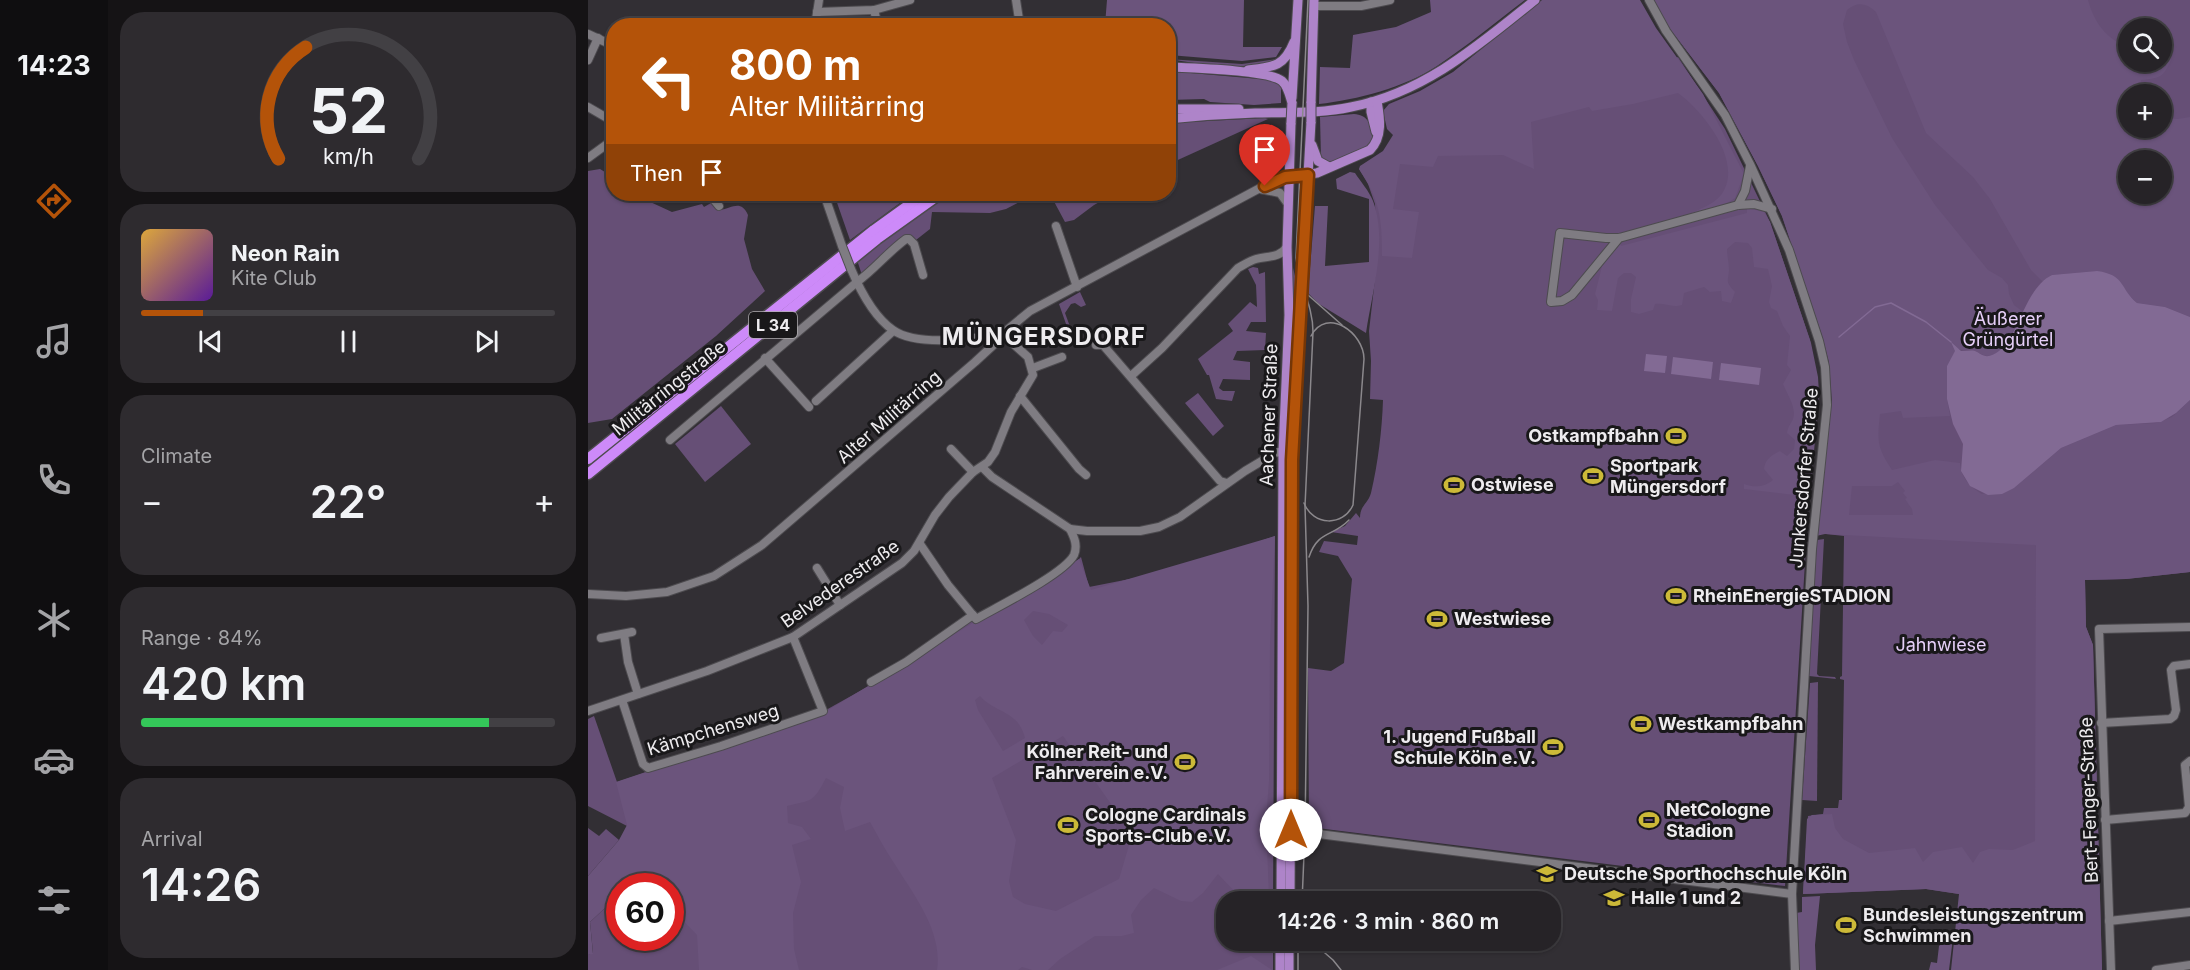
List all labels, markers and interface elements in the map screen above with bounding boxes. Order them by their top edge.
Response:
map controls [2118,18,2172,204]
button: search [2118,18,2172,72]
text: 800 m [729,39,861,90]
icon: left [630,42,708,120]
text: 14:23 [17,49,91,82]
text: 52 [308,73,388,148]
button: + [2118,84,2172,138]
text: Alter Militärring [729,90,925,123]
pin [1239,124,1290,186]
icon: arrive [1248,133,1281,166]
text: km/h [323,143,373,169]
button: − [2118,150,2172,204]
icon: arrive [695,156,728,189]
text: Then [630,160,683,186]
icon: directions [33,180,75,222]
text: Neon Rain [231,240,340,266]
text: Kite Club [231,266,317,290]
park label: Äußerer Grüngürtel [1963,307,2053,350]
road number: L 34 [749,312,797,338]
icon: music [33,320,75,362]
district label: MÜNGERSDORF [942,321,1146,351]
icon: previous [194,325,227,358]
icon: pause [332,325,365,358]
icon: next [470,325,503,358]
street label: Militärringstraße [608,336,729,440]
street label: Aachener Straße [1256,343,1281,487]
street label: Alter Militärring [832,366,945,467]
street label: Junkersdorfer Straße [1785,387,1822,569]
sports icon: Ostkampfbahn [1664,424,1688,448]
place label: Ostkampfbahn [1528,425,1659,446]
text: Climate [141,444,212,468]
place label: Sportpark Müngersdorf [1610,455,1726,497]
icon: phone [33,459,75,501]
sports icon: Sportpark Müngersdorf [1581,464,1605,488]
sports icon: Ostwiese [1442,473,1466,497]
text: 22° [310,474,386,529]
place label: Ostwiese [1471,474,1554,495]
text: − [141,481,163,521]
text: + [533,481,555,521]
street label: Belvederestraße [777,535,903,632]
sports icon: RheinEnergieSTADION [1664,584,1688,608]
place label: RheinEnergieSTADION [1693,585,1891,606]
icon: climate [33,599,75,641]
sports icon: Westwiese [1425,607,1449,631]
place label: Westwiese [1454,608,1552,629]
text: Range · 84% [141,626,263,650]
park label: Jahnwiese [1895,634,1987,655]
text: 420 km [141,656,306,711]
street label: Kämpchensweg [645,700,781,760]
sports icon: Westkampfbahn [1629,712,1653,736]
place label: Westkampfbahn [1658,713,1803,734]
street label: Bert-Fenger-Straße [2075,717,2102,883]
place label: 1. Jugend Fußball Schule Köln e.V. [1383,726,1536,768]
sports icon: 1. Jugend Fußball Schule Köln e.V. [1541,735,1565,759]
icon: car [33,739,75,781]
place label: Kölner Reit- und Fahrverein e.V. [1026,741,1168,783]
sports icon: Kölner Reit- und Fahrverein e.V. [1173,750,1197,774]
position arrow [1259,798,1323,862]
place label: NetCologne Stadion [1666,799,1771,841]
place label: Cologne Cardinals Sports-Club e.V. [1085,804,1246,846]
sports icon: NetCologne Stadion [1637,808,1661,832]
sports icon: Cologne Cardinals Sports-Club e.V. [1056,813,1080,837]
text: Arrival [141,827,203,851]
text: 14:26 [141,857,261,912]
school or university icon: Deutsche Sporthochschule Köln [1535,862,1559,886]
place label: Deutsche Sporthochschule Köln [1564,863,1847,884]
speed limit sign: 60 [606,873,684,951]
icon: filters [33,879,75,921]
school or university icon: Halle 1 und 2 [1602,886,1626,910]
place label: Halle 1 und 2 [1631,887,1741,908]
place label: Bundesleistungszentrum Schwimmen [1863,904,2084,946]
text: 14:26 · 3 min · 860 m [1278,908,1499,934]
sports icon: Bundesleistungszentrum Schwimmen [1834,913,1858,937]

